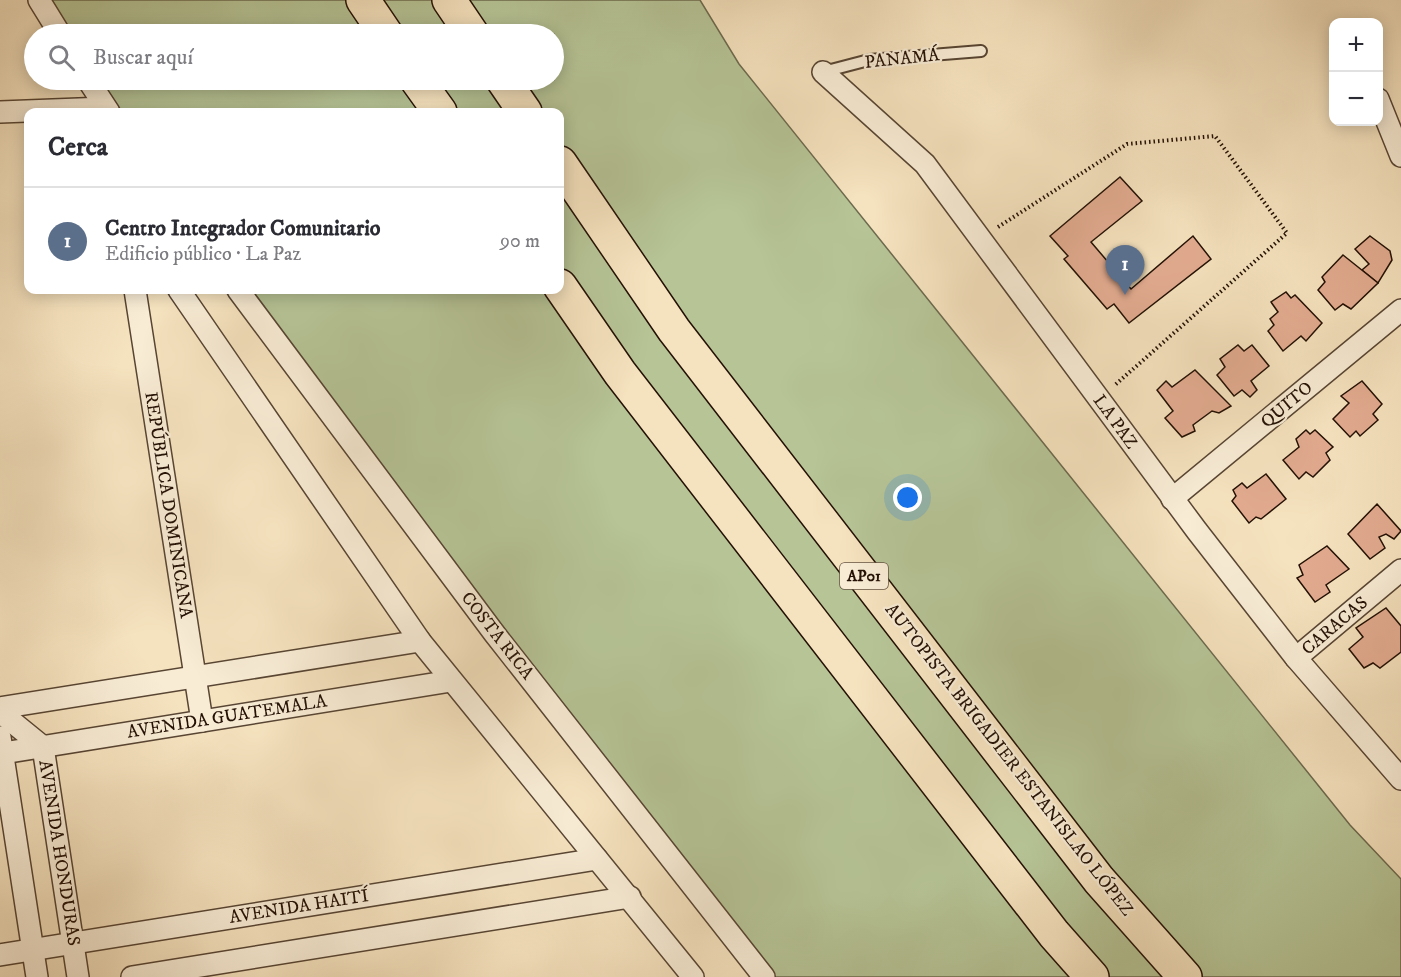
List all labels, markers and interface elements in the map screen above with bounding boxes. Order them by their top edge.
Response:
map controls [1329,18,1383,126]
button: + [1329,18,1383,72]
search box [24,24,564,90]
icon: search [45,41,78,74]
street label: PANAMÁ [863,43,941,74]
text: Buscar aquí [93,44,193,71]
button: − [1329,72,1383,126]
text: Cerca [48,131,108,164]
text: Centro Integrador Comunitario [105,215,381,242]
text: 1 [64,229,71,254]
text: 90 m [500,229,540,254]
text: Edificio público · La Paz [105,242,301,267]
pin: 1 [1106,246,1144,295]
street label: QUITO [1257,377,1317,433]
street label: REPÚBLICA DOMINICANA [139,390,198,620]
street label: LA PAZ [1088,391,1142,454]
your location [893,483,922,512]
road number: AP01 [840,563,888,589]
street label: COSTA RICA [456,588,538,685]
street label: CARACAS [1297,592,1373,660]
street label: AUTOPISTA BRIGADIER ESTANISLAO LÓPEZ [880,599,1138,921]
street label: AVENIDA GUATEMALA [126,690,329,744]
street label: AVENIDA HONDURAS [33,758,85,948]
street label: AVENIDA HAITÍ [228,884,372,929]

